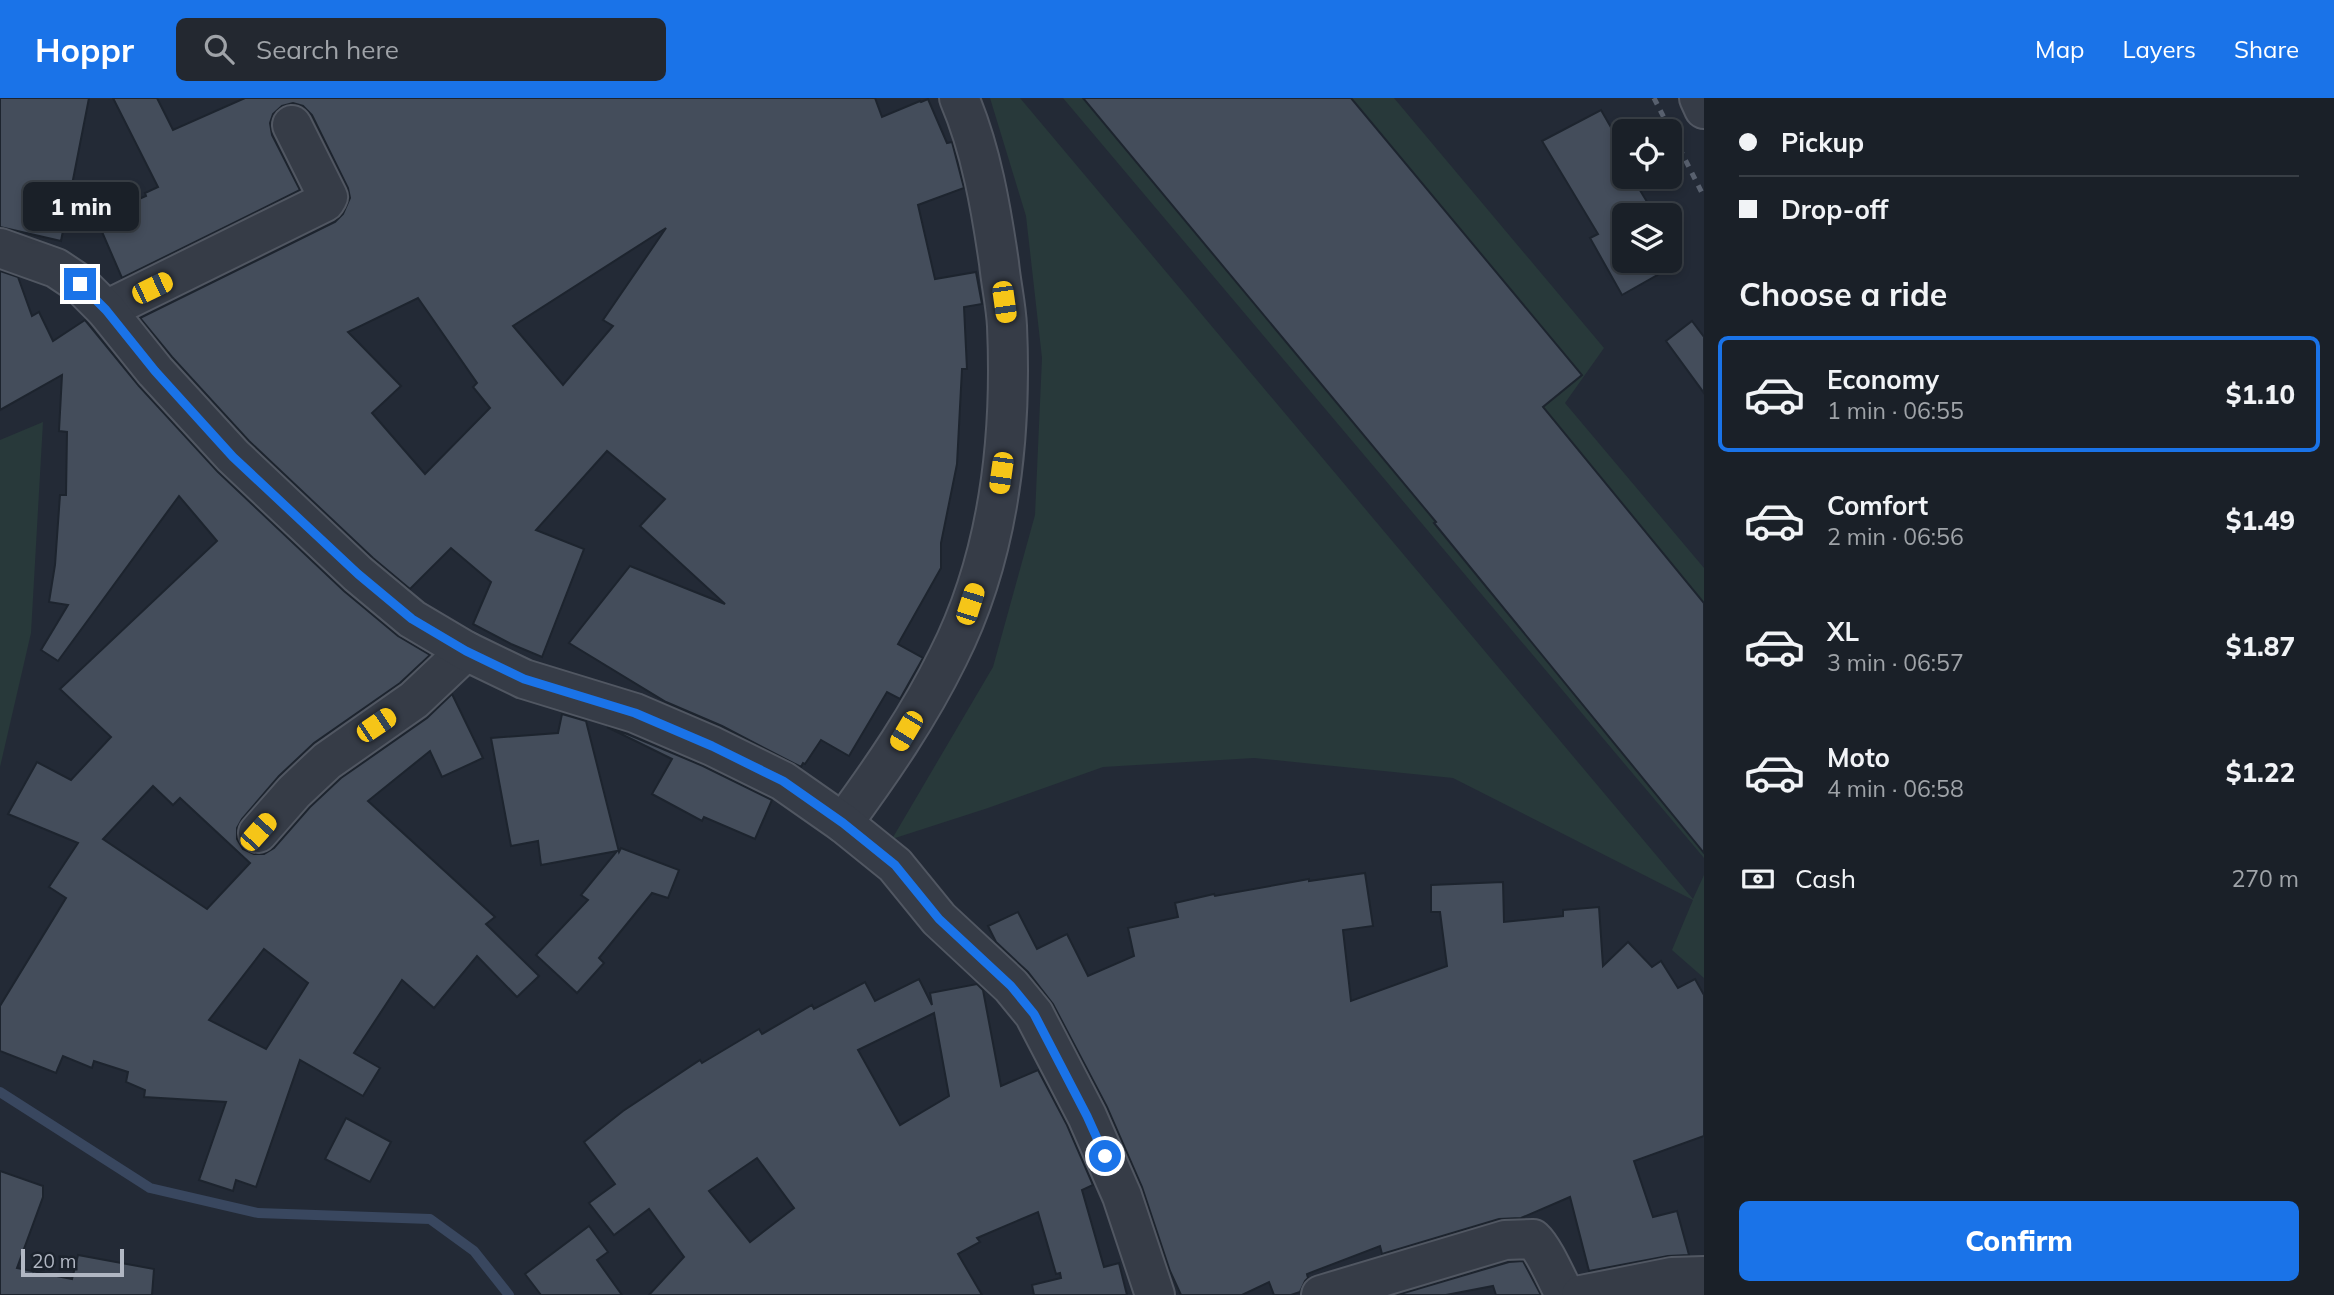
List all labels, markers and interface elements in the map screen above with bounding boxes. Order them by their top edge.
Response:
search box [176,18,666,81]
text: Hoppr [35,29,134,70]
icon: search [200,30,238,68]
text: Search here [256,33,399,66]
text: Map [2035,34,2084,64]
text: Layers [2122,34,2196,64]
text: Share [2234,34,2299,64]
map controls [1612,119,1682,273]
button: locate [1612,119,1682,189]
text: Pickup [1781,126,1864,159]
callout: 1 min [22,183,138,232]
text: 1 min [50,192,112,221]
text: Drop-off [1781,193,1888,226]
button: layers [1612,203,1682,273]
route end [64,268,96,300]
car [129,269,176,307]
text: Choose a ride [1739,274,1947,314]
car [991,280,1018,324]
icon: car [1743,363,1806,426]
text: Economy [1827,363,1939,396]
text: $1.10 [2226,378,2295,411]
text: 1 min · 06:55 [1827,396,1964,425]
car [988,451,1015,495]
icon: car [1743,489,1806,552]
text: Comfort [1827,489,1928,522]
text: $1.49 [2226,504,2295,537]
text: 2 min · 06:56 [1827,522,1964,551]
car [954,581,987,627]
icon: car [1743,615,1806,678]
text: XL [1827,615,1859,648]
text: $1.87 [2226,630,2295,663]
text: 3 min · 06:57 [1827,648,1964,677]
car [353,705,400,745]
car [887,708,926,754]
icon: car [1743,741,1806,804]
text: Moto [1827,741,1890,774]
text: $1.22 [2226,756,2295,789]
text: 4 min · 06:58 [1827,774,1964,803]
car [237,809,280,855]
icon: cash [1739,860,1777,898]
text: Cash [1795,862,1856,895]
text: 270 m [2231,864,2299,893]
route start [1089,1140,1121,1172]
button: Confirm [1739,1201,2299,1281]
scale bar [21,1246,124,1278]
text: 20 m [32,1249,76,1273]

